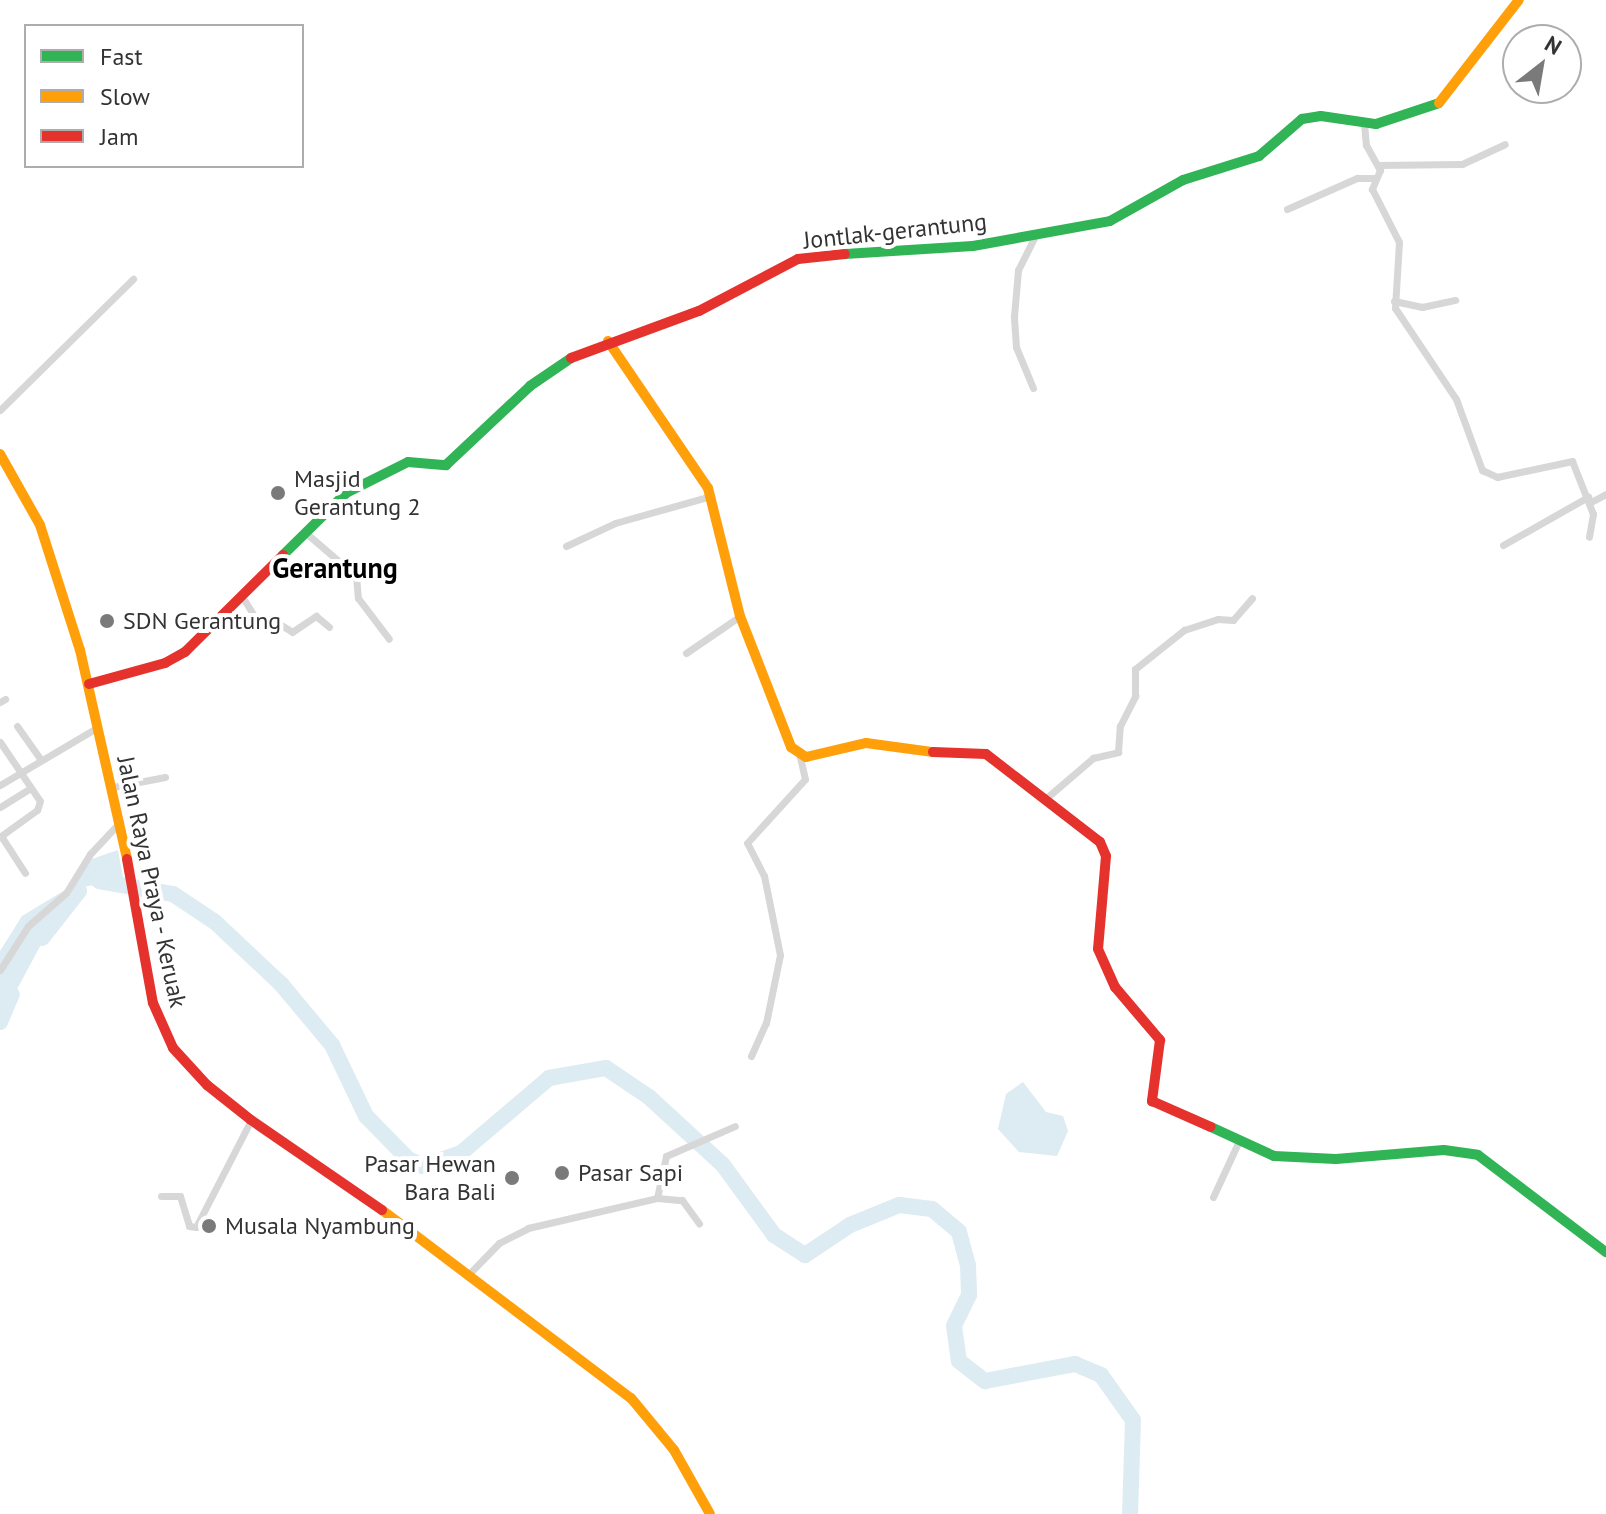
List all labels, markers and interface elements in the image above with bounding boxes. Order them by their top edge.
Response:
legend [24,24,304,168]
north arrow [1502,24,1582,104]
text: N [1540,29,1567,61]
text: Fast [100,41,143,72]
text: Slow [100,81,150,112]
text: Jam [100,121,138,152]
street label: Jontlak-gerantung [802,207,988,255]
place label: Masjid Gerantung 2 [294,465,421,521]
marker: Masjid Gerantung 2 [269,484,287,502]
district label: Gerantung [272,551,398,585]
place label: SDN Gerantung [123,607,281,635]
marker: SDN Gerantung [98,612,116,630]
street label: Jalan Raya Praya - Keruak [111,752,193,1012]
place label: Pasar Hewan Bara Bali [364,1150,496,1206]
place label: Pasar Sapi [578,1159,683,1187]
marker: Pasar Sapi [553,1164,571,1182]
marker: Pasar Hewan Bara Bali [503,1169,521,1187]
place label: Musala Nyambung [225,1212,415,1240]
marker: Musala Nyambung [200,1217,218,1235]

